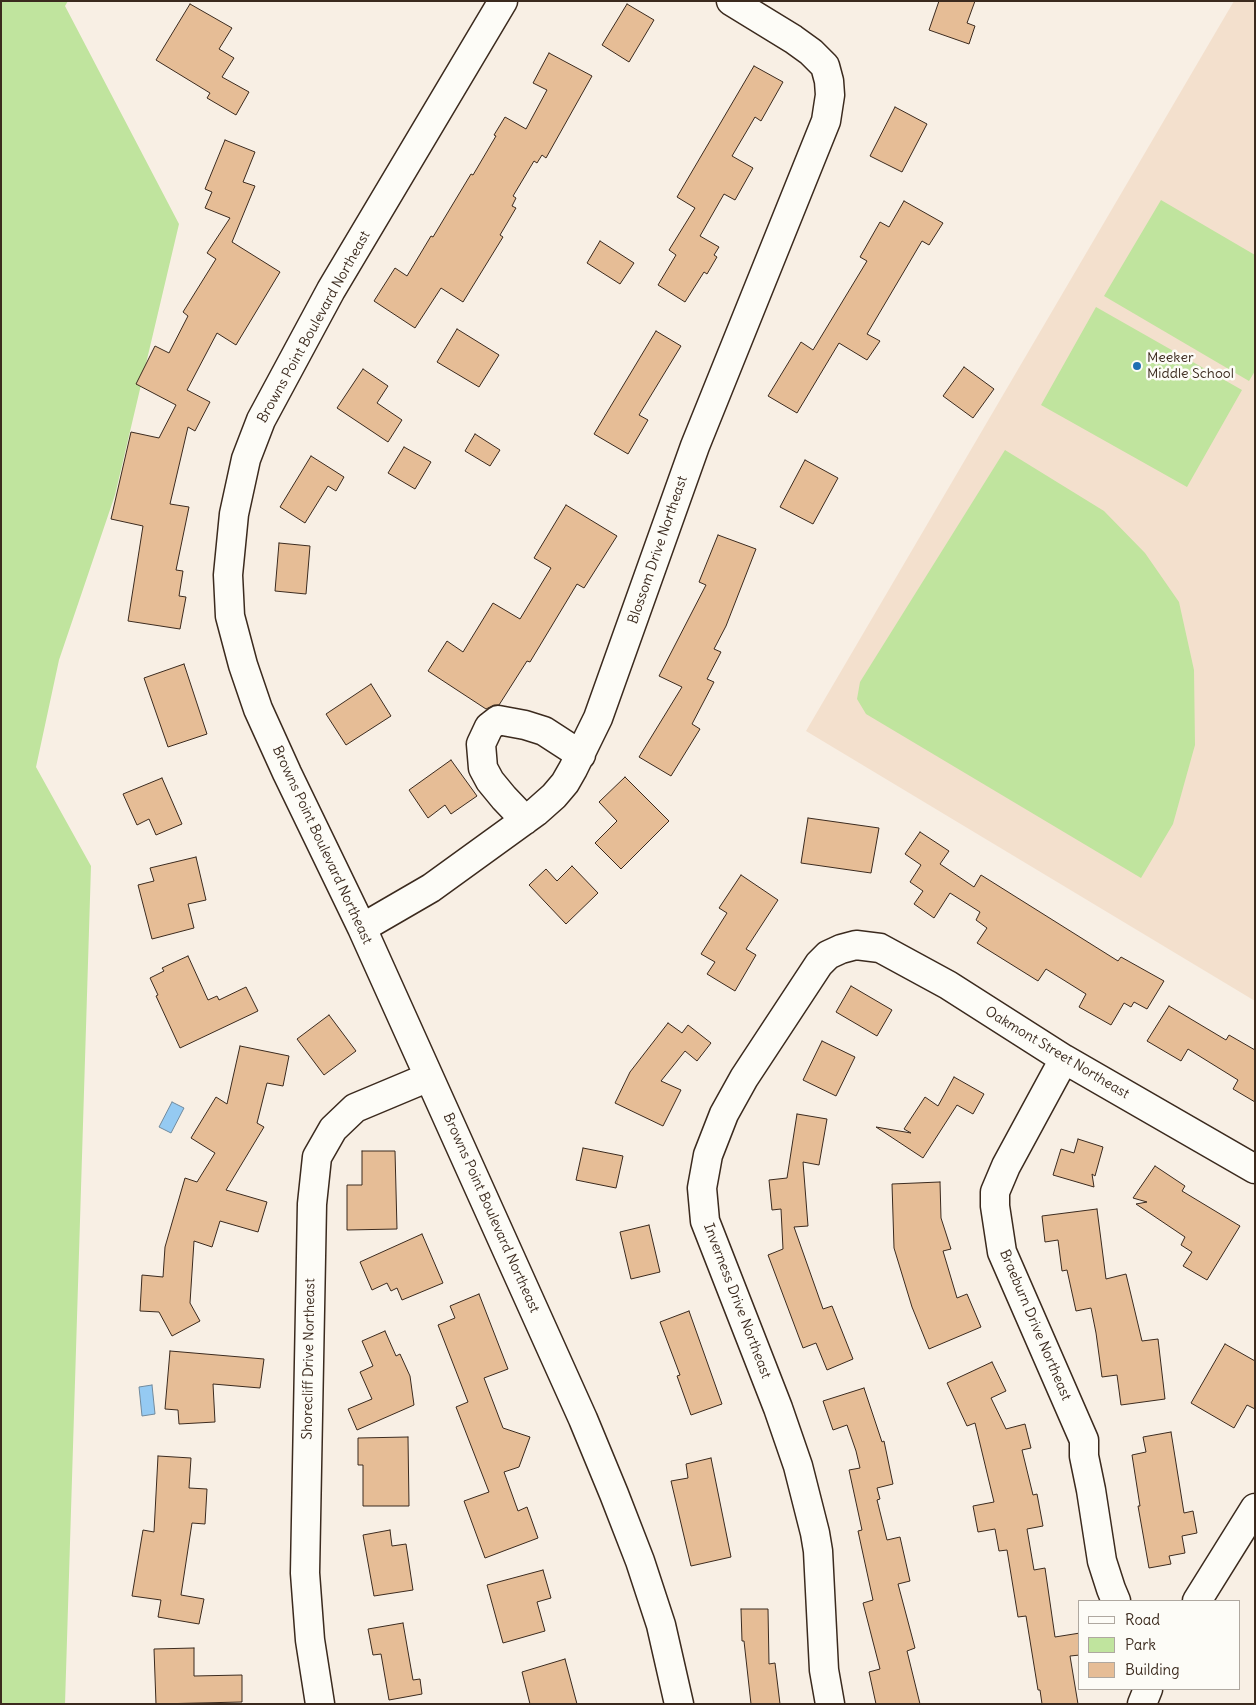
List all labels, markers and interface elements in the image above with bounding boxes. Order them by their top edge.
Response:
street label: Browns Point Boulevard Northeast [254,228,374,426]
place label: Meeker Middle School [1147,350,1234,382]
marker: Meeker Middle School [1131,360,1143,372]
street label: Blossom Drive Northeast [625,474,691,626]
street label: Browns Point Boulevard Northeast [269,743,375,947]
street label: Oakmont Street Northeast [982,1003,1132,1103]
street label: Browns Point Boulevard Northeast [439,1111,543,1315]
street label: Inverness Drive Northeast [700,1221,774,1381]
street label: Braeburn Drive Northeast [996,1247,1074,1403]
street label: Shorecliff Drive Northeast [299,1278,319,1440]
legend [1078,1600,1241,1690]
text: Road [1125,1610,1160,1629]
text: Park [1125,1635,1156,1654]
text: Building [1125,1660,1180,1679]

